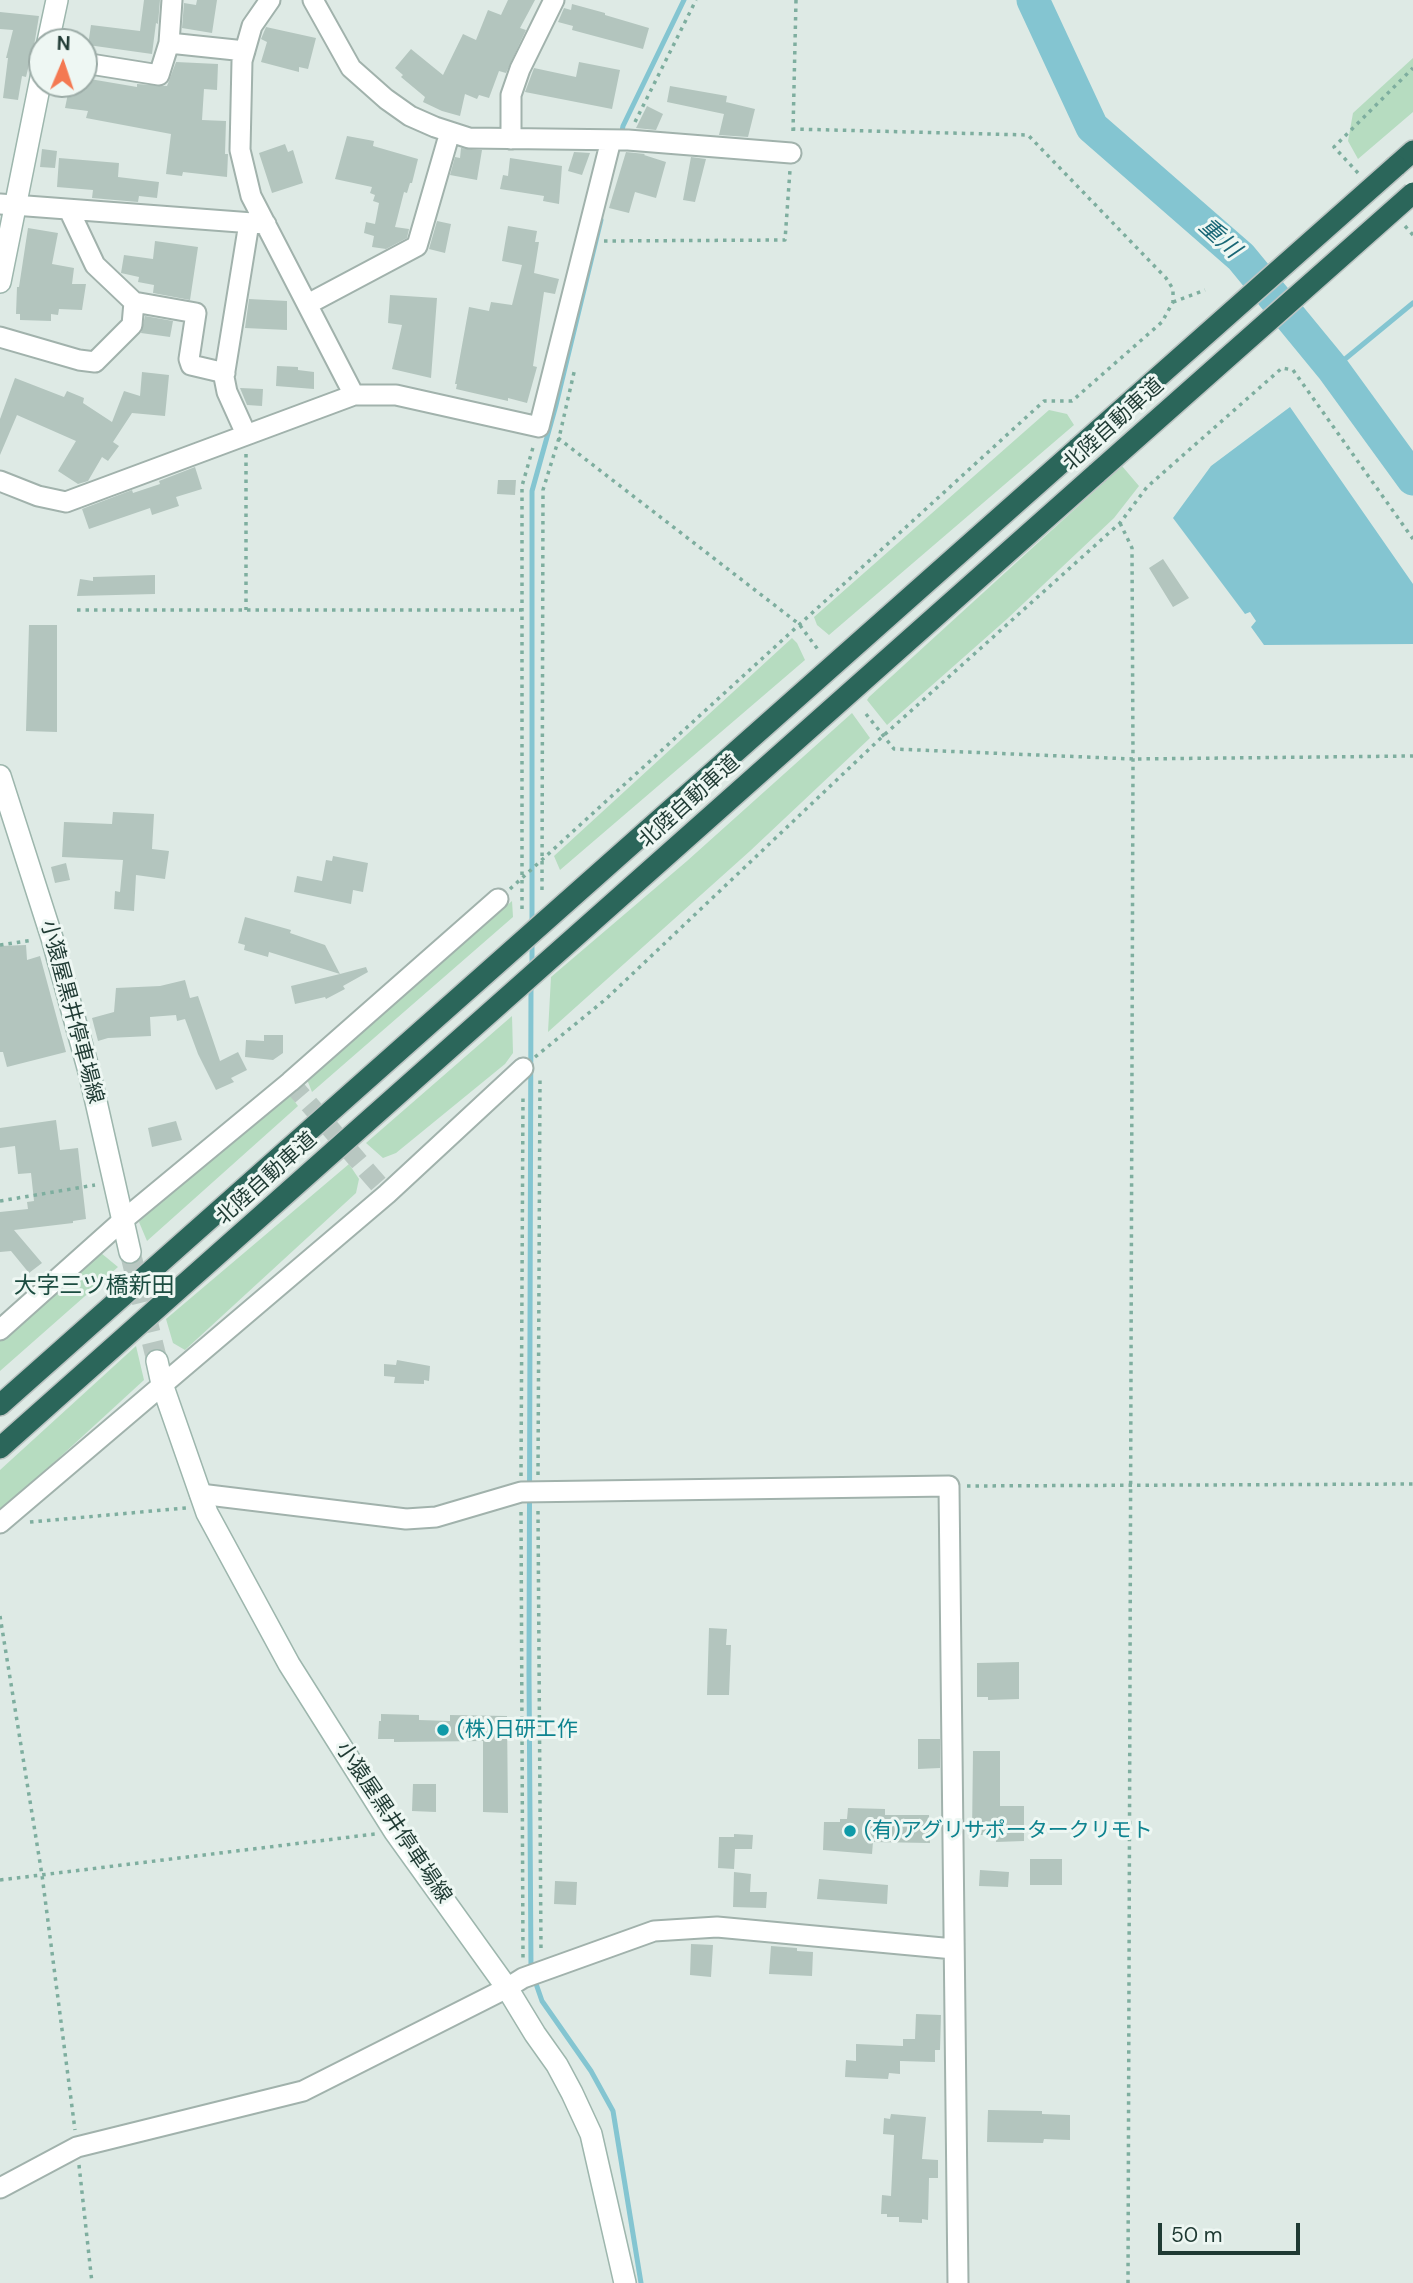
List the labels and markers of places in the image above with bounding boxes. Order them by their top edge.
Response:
place label: (株)日研工作 [457,1717,578,1743]
marker: (株)日研工作 [435,1722,451,1738]
place label: (有)アグリサポータークリモト [864,1818,1153,1844]
marker: (有)アグリサポータークリモト [842,1823,858,1839]

